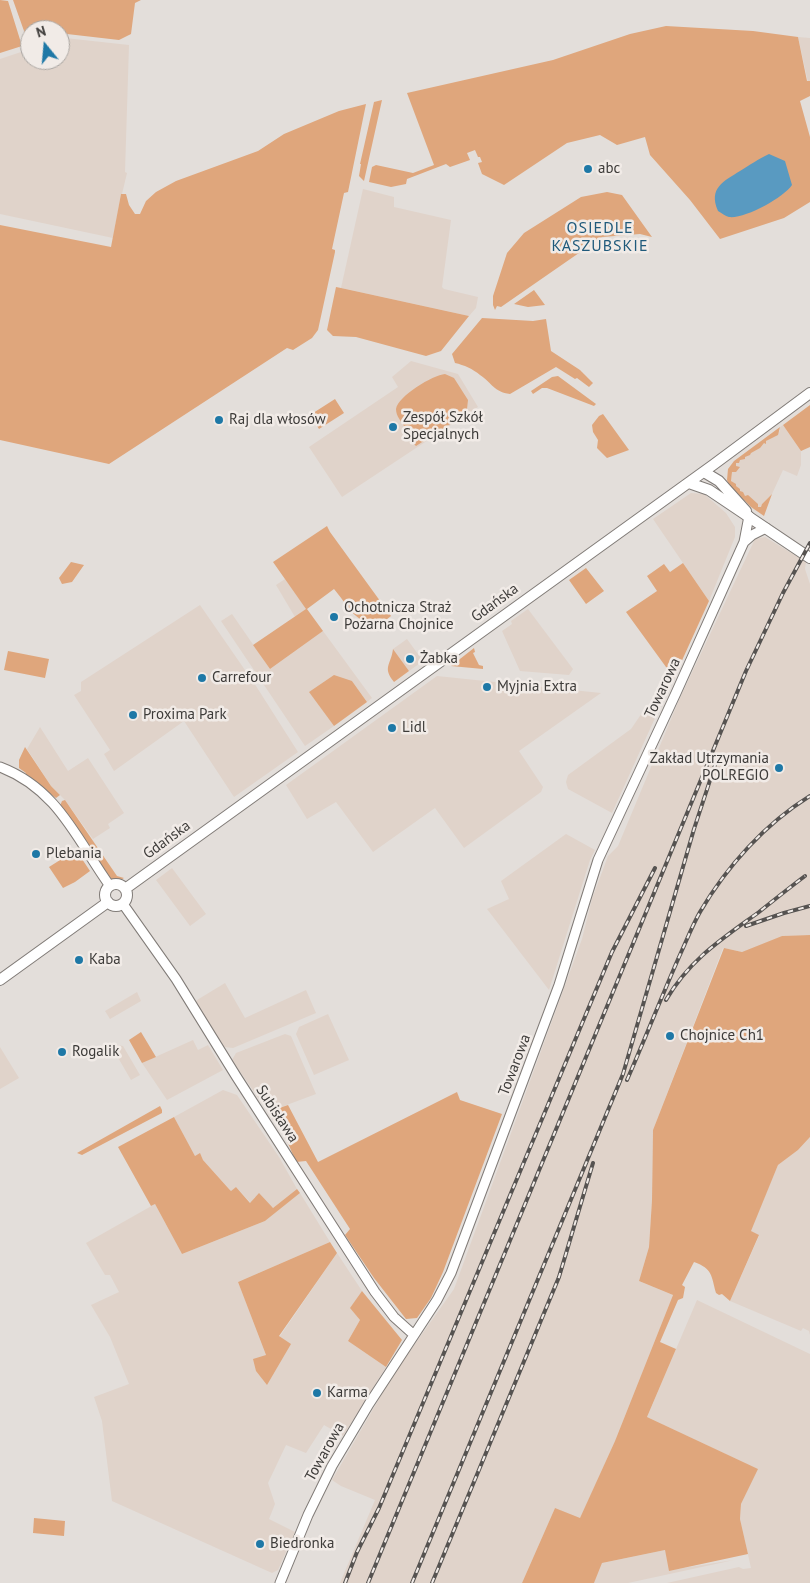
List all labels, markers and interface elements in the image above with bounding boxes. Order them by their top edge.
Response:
north arrow [20,20,70,70]
text: N [34,22,48,42]
place label: abc [598,160,620,178]
marker: abc [582,163,594,175]
district label: OSIEDLE KASZUBSKIE [550,218,650,256]
place label: Zespół Szkół Specjalnych [403,409,483,444]
place label: Raj dla włosów [229,411,326,429]
marker: Raj dla włosów [213,414,225,426]
marker: Zespół Szkół Specjalnych [387,421,399,433]
street label: Gdańska [468,580,522,626]
place label: Ochotnicza Straż Pożarna Chojnice [344,599,454,634]
marker: Ochotnicza Straż Pożarna Chojnice [328,611,340,623]
place label: Żabka [420,650,458,668]
marker: Żabka [404,653,416,665]
street label: Towarowa [641,655,685,721]
place label: Carrefour [212,669,271,687]
marker: Carrefour [196,672,208,684]
place label: Myjnia Extra [497,678,577,696]
marker: Myjnia Extra [481,681,493,693]
place label: Proxima Park [143,706,227,724]
marker: Proxima Park [127,709,139,721]
place label: Lidl [402,719,426,737]
marker: Lidl [386,722,398,734]
place label: Zakład Utrzymania POLREGIO [650,750,769,785]
marker: Zakład Utrzymania POLREGIO [773,762,785,774]
street label: Gdańska [140,817,194,863]
place label: Plebania [46,845,102,863]
marker: Plebania [30,848,42,860]
place label: Kaba [89,951,121,969]
marker: Kaba [73,954,85,966]
place label: Chojnice Ch1 [680,1027,764,1045]
marker: Chojnice Ch1 [664,1030,676,1042]
street label: Towarowa [495,1032,535,1098]
place label: Rogalik [72,1043,119,1061]
marker: Rogalik [56,1046,68,1058]
street label: Subisława [252,1082,302,1146]
place label: Karma [327,1384,368,1402]
marker: Karma [311,1387,323,1399]
street label: Towarowa [302,1420,348,1484]
place label: Biedronka [270,1535,334,1553]
marker: Biedronka [254,1538,266,1550]

